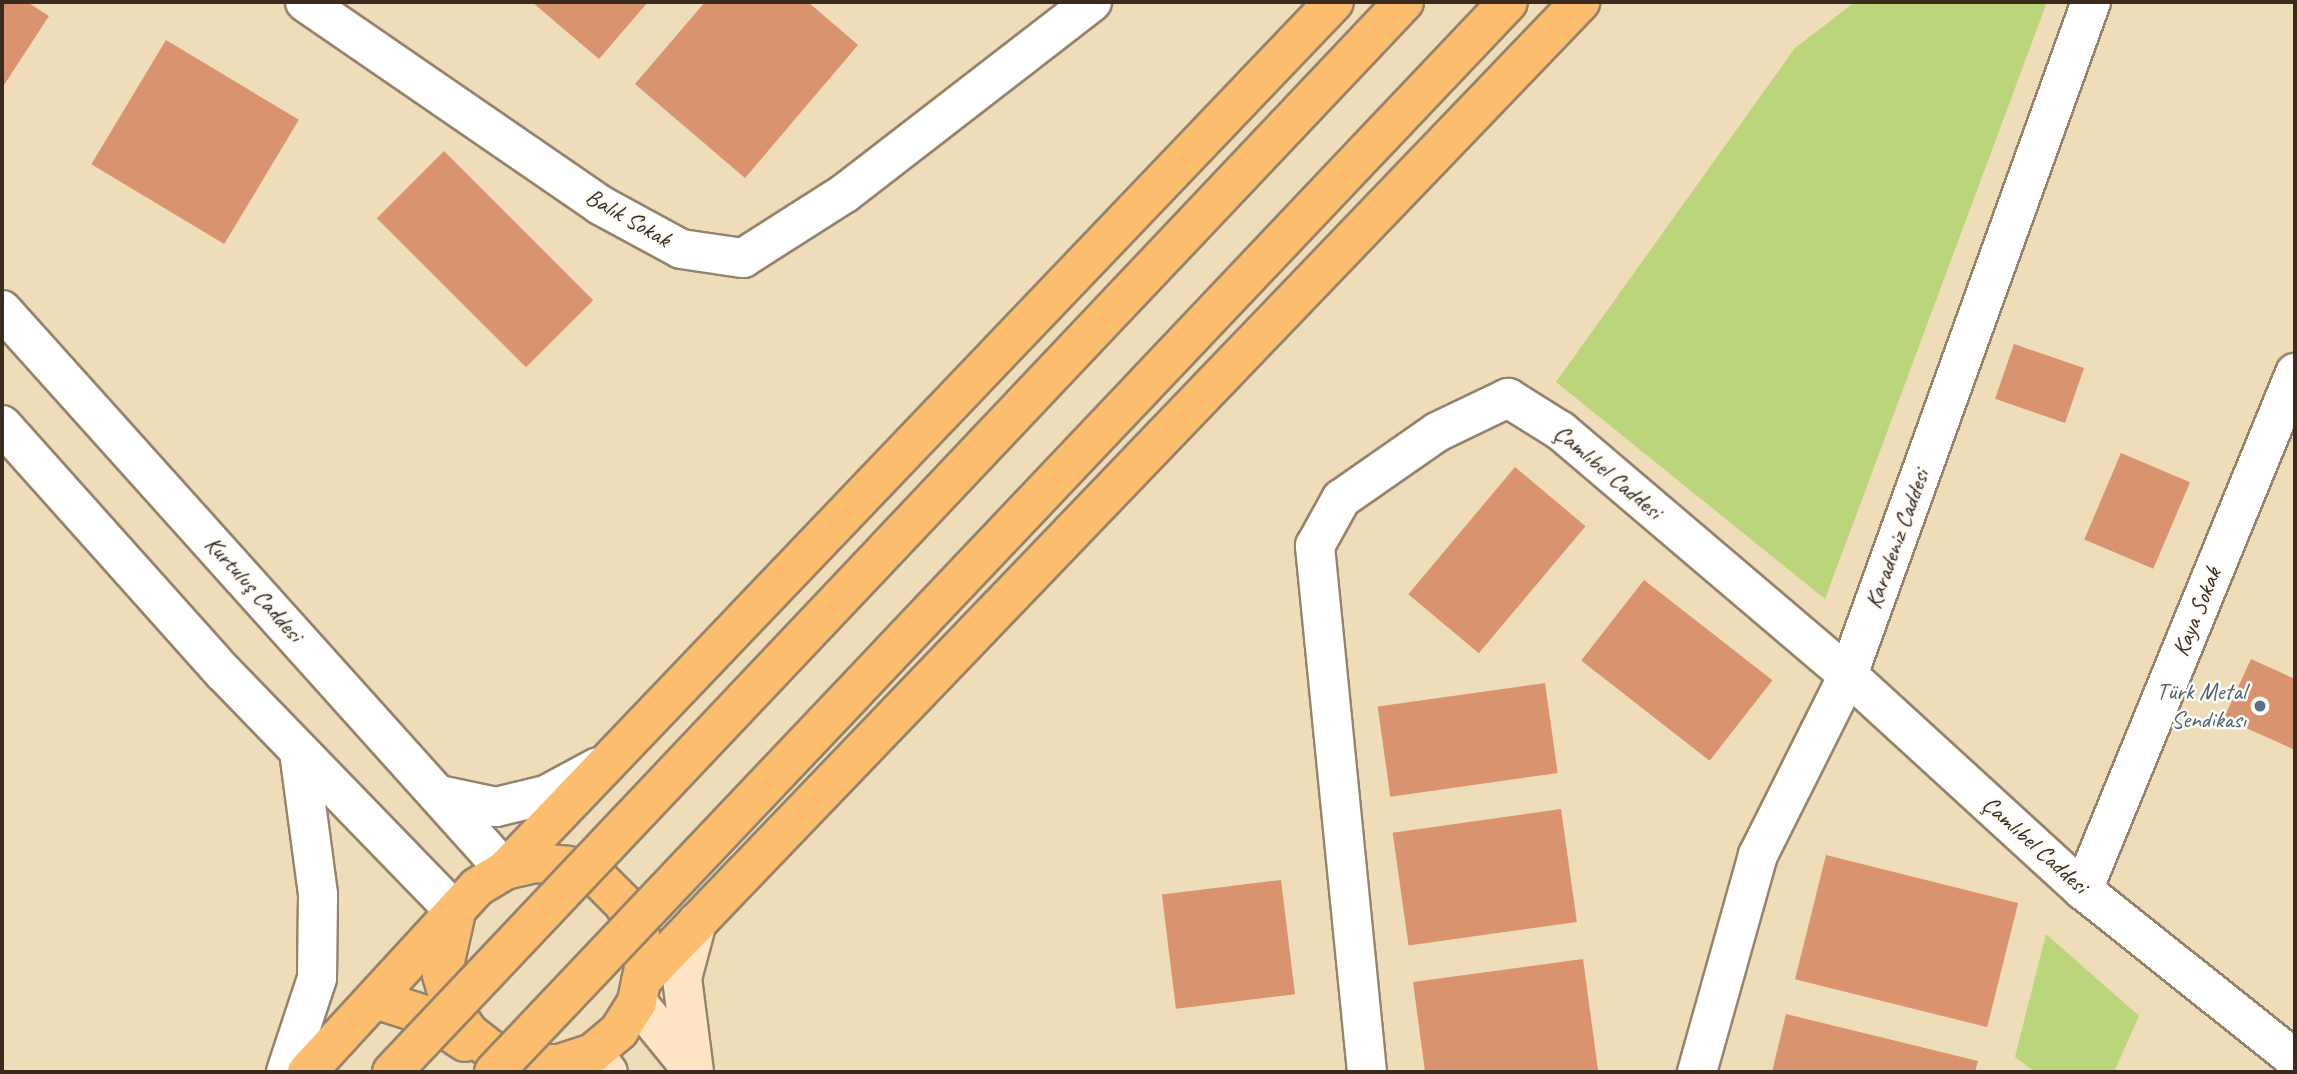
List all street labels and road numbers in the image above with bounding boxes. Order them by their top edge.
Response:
street label: Balık Sokak [580,182,676,254]
street label: Çamlıbel Caddesi [1548,418,1668,526]
street label: Karadeniz Caddesi [1858,465,1936,613]
street label: Kurtuluş Caddesi [199,530,309,648]
street label: Kaya Sokak [2166,564,2228,660]
street label: Çamlıbel Caddesi [1976,790,2094,900]

